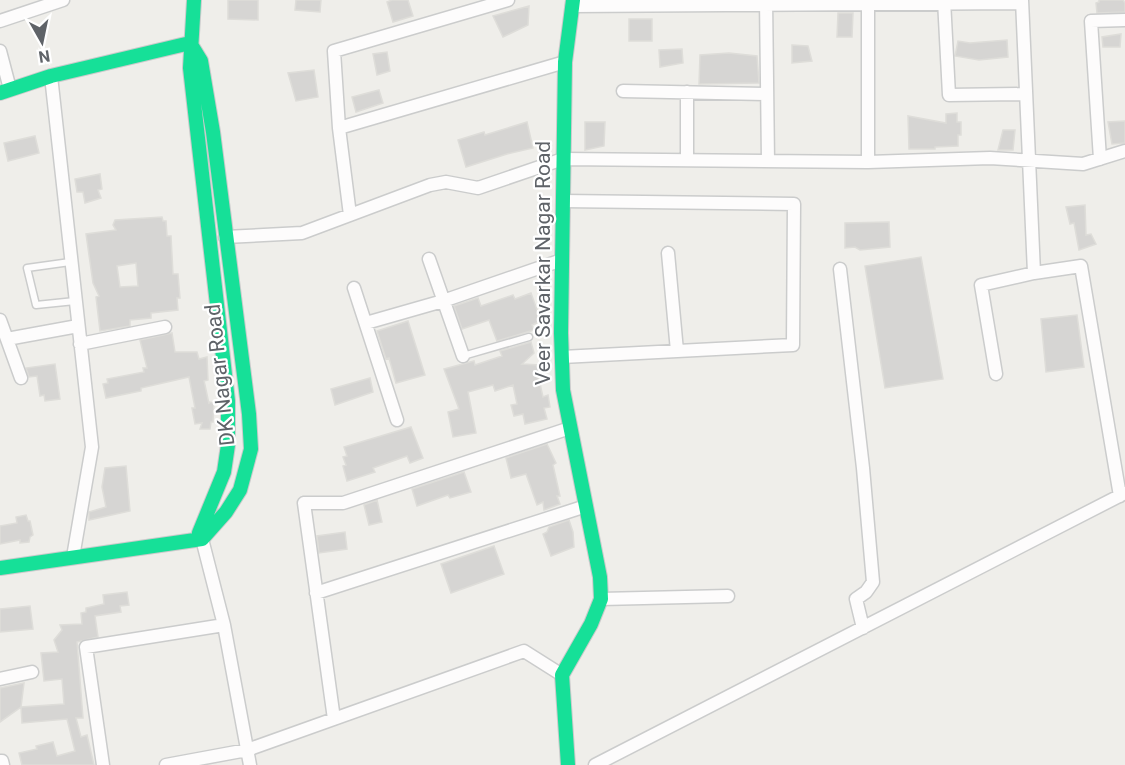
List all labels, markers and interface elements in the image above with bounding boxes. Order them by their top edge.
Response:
north arrow [12,12,72,72]
text: N [37,46,51,67]
street label: Veer Savarkar Nagar Road [531,141,555,385]
street label: DK Nagar Road [201,303,239,447]

